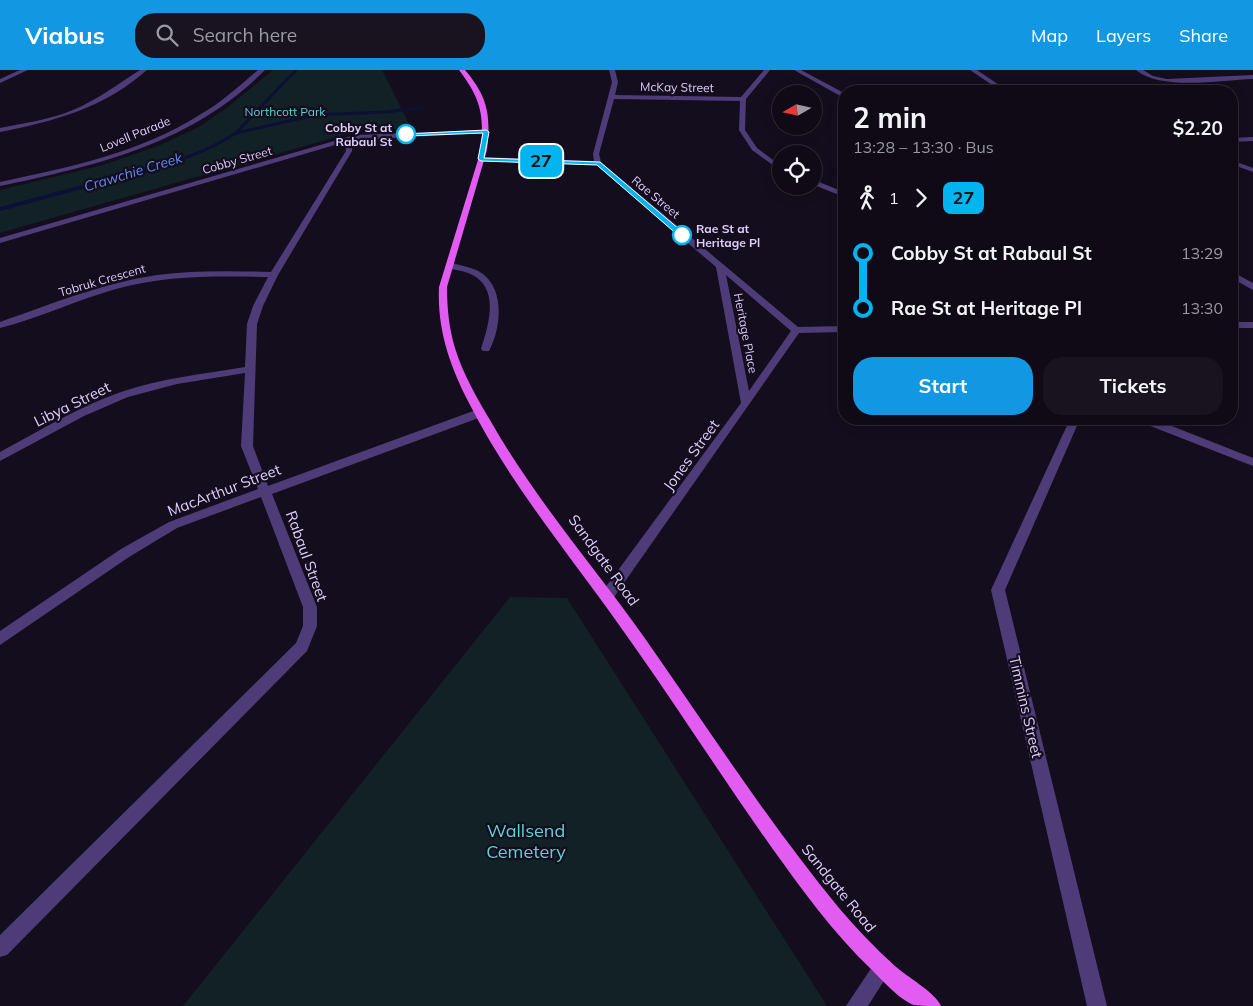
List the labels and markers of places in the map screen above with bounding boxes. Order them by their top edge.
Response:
place label: Cobby St at Rabaul St [325,120,392,149]
marker: Cobby St at Rabaul St [396,124,416,144]
place label: Rae St at Heritage Pl [696,221,760,250]
marker: Rae St at Heritage Pl [672,225,692,245]

